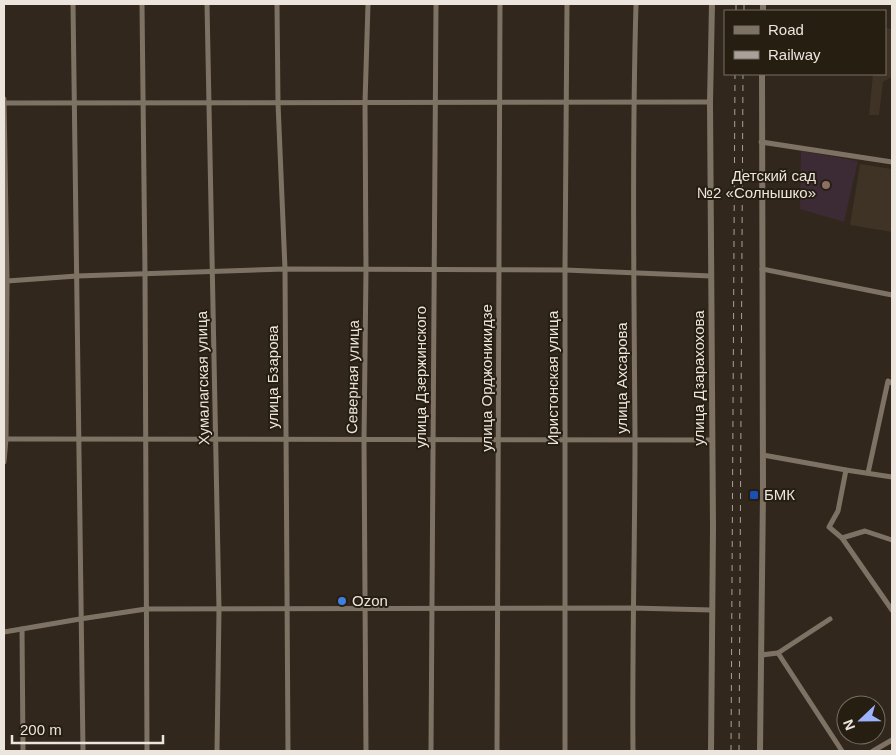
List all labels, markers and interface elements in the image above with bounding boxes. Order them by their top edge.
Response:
legend [724,10,886,75]
text: Road [768,21,804,38]
text: Railway [768,46,821,63]
place label: Детский сад №2 «Солнышко» [697,167,816,201]
marker: Детский сад №2 «Солнышко» [820,179,832,191]
street label: улица Орджоникидзе [478,304,495,452]
street label: улица Дзержинского [412,306,429,448]
street label: Хумалагская улица [193,310,212,445]
street label: Иристонская улица [544,310,561,445]
street label: улица Дзарахохова [690,310,707,446]
street label: Северная улица [343,319,362,434]
street label: улица Ахсарова [613,322,630,434]
street label: улица Бзарова [264,325,281,429]
place label: БМК [764,486,795,503]
marker: БМК [748,489,760,501]
place label: Ozon [352,592,388,609]
marker: Ozon [336,595,348,607]
north arrow [836,695,886,745]
scale bar [12,712,164,744]
text: N [840,717,858,733]
text: 200 m [20,721,62,738]

